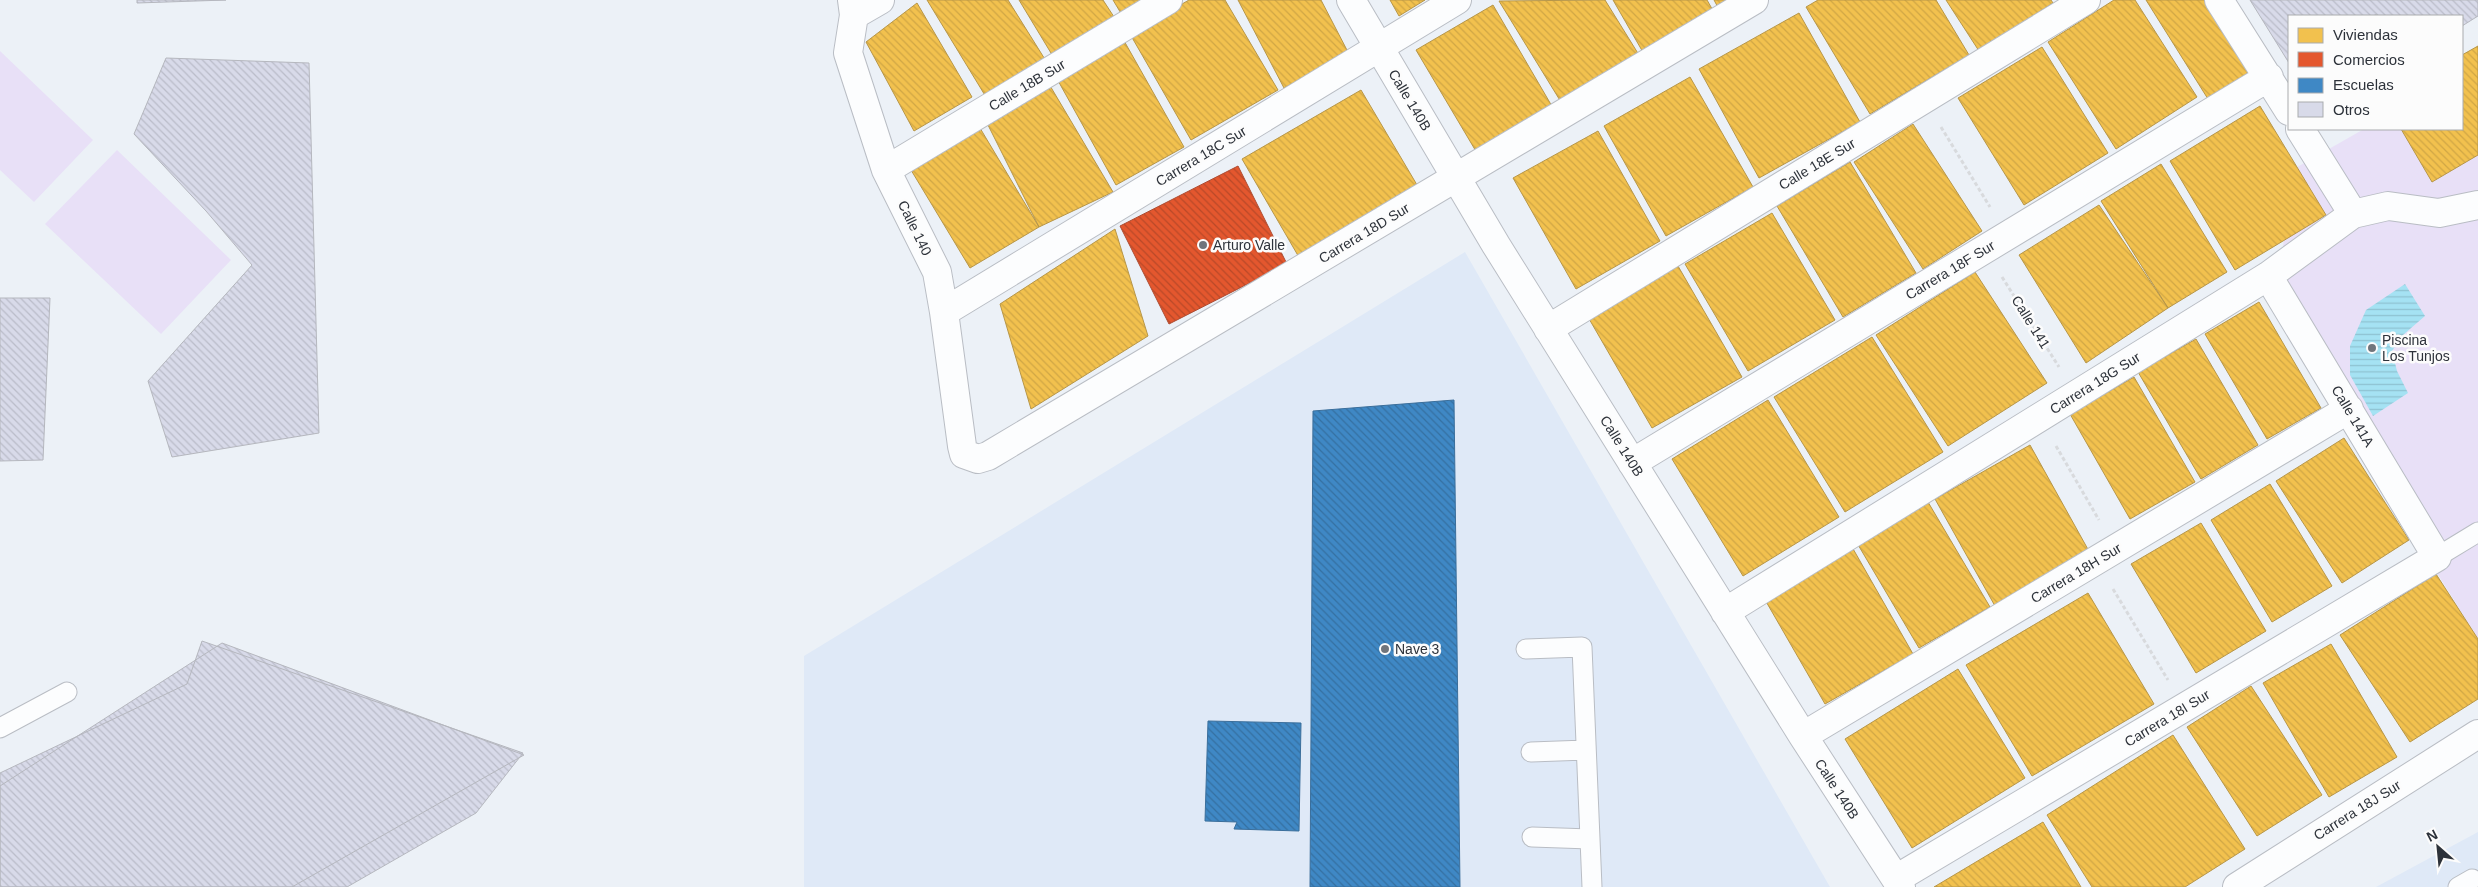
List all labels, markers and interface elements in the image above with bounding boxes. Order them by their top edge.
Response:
legend [2288,15,2463,130]
text: Viviendas [2333,26,2398,43]
text: Comercios [2333,51,2405,68]
street label: Calle 18B Sur [986,56,1068,114]
street label: Calle 140B [1386,67,1434,133]
text: Escuelas [2333,76,2394,93]
text: Otros [2333,101,2370,118]
street label: Carrera 18C Sur [1153,123,1249,189]
street label: Calle 18E Sur [1776,135,1858,193]
street label: Calle 140 [895,198,935,258]
street label: Carrera 18D Sur [1316,200,1412,266]
place label: Arturo Valle [1213,237,1285,253]
street label: Carrera 18F Sur [1903,237,1998,303]
marker: Arturo Valle [1197,239,1209,251]
street label: Calle 141 [2009,293,2054,352]
place label: Piscina Los Tunjos [2382,332,2450,364]
marker: Piscina Los Tunjos [2366,342,2378,354]
street label: Carrera 18G Sur [2047,349,2143,417]
street label: Calle 141A [2329,383,2378,450]
street label: Calle 140B [1597,413,1647,479]
street label: Carrera 18H Sur [2028,540,2124,606]
place label: Nave 3 [1395,641,1440,657]
marker: Nave 3 [1379,643,1391,655]
street label: Carrera 18I Sur [2122,686,2213,750]
street label: Calle 140B [1812,756,1862,822]
street label: Carrera 18J Sur [2311,777,2404,843]
north arrow [2413,822,2463,872]
text: N [2424,826,2440,845]

